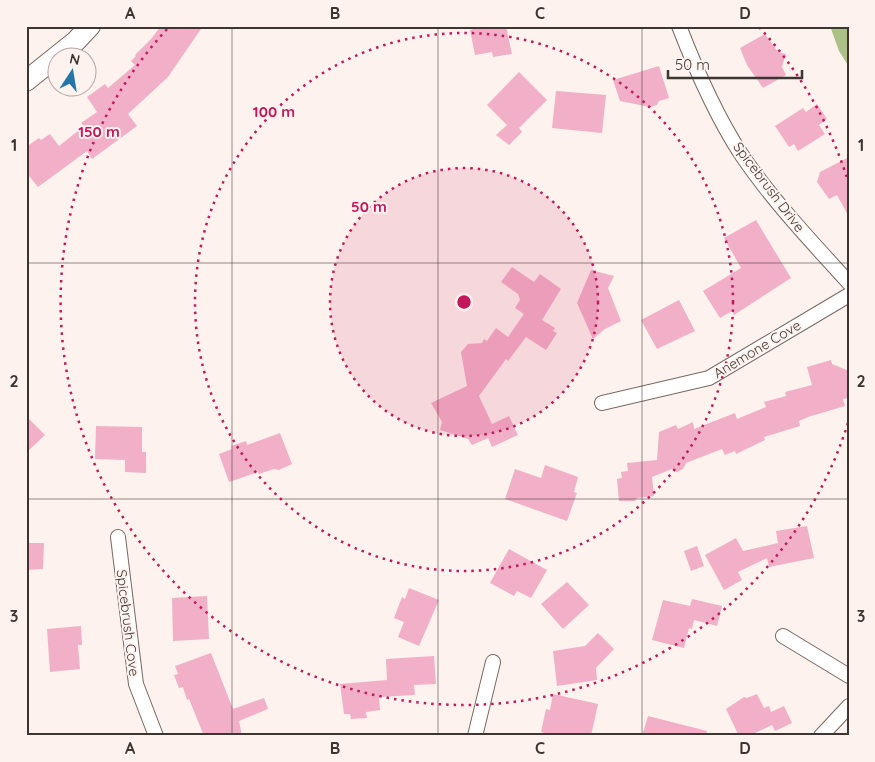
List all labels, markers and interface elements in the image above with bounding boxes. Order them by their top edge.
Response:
text: A [125,3,136,23]
text: B [330,3,340,23]
text: C [535,3,545,23]
text: D [739,3,751,23]
north arrow [48,48,98,98]
scale bar [668,48,801,80]
text: N [68,49,82,69]
text: 50 m [675,55,710,74]
text: 100 m [253,102,295,121]
text: 150 m [78,122,120,141]
text: 1 [11,135,17,155]
text: 1 [858,135,864,155]
street label: Spicebrush Drive [729,138,809,236]
text: 50 m [351,197,387,216]
centre of rings [455,293,473,311]
street label: Anemone Cove [710,316,804,382]
text: 2 [9,371,19,391]
text: 2 [856,371,866,391]
street label: Spicebrush Cove [113,569,143,678]
text: 3 [10,606,18,626]
text: 3 [857,606,865,626]
text: A [125,738,136,758]
text: B [330,738,340,758]
text: C [535,738,545,758]
text: D [739,738,751,758]

